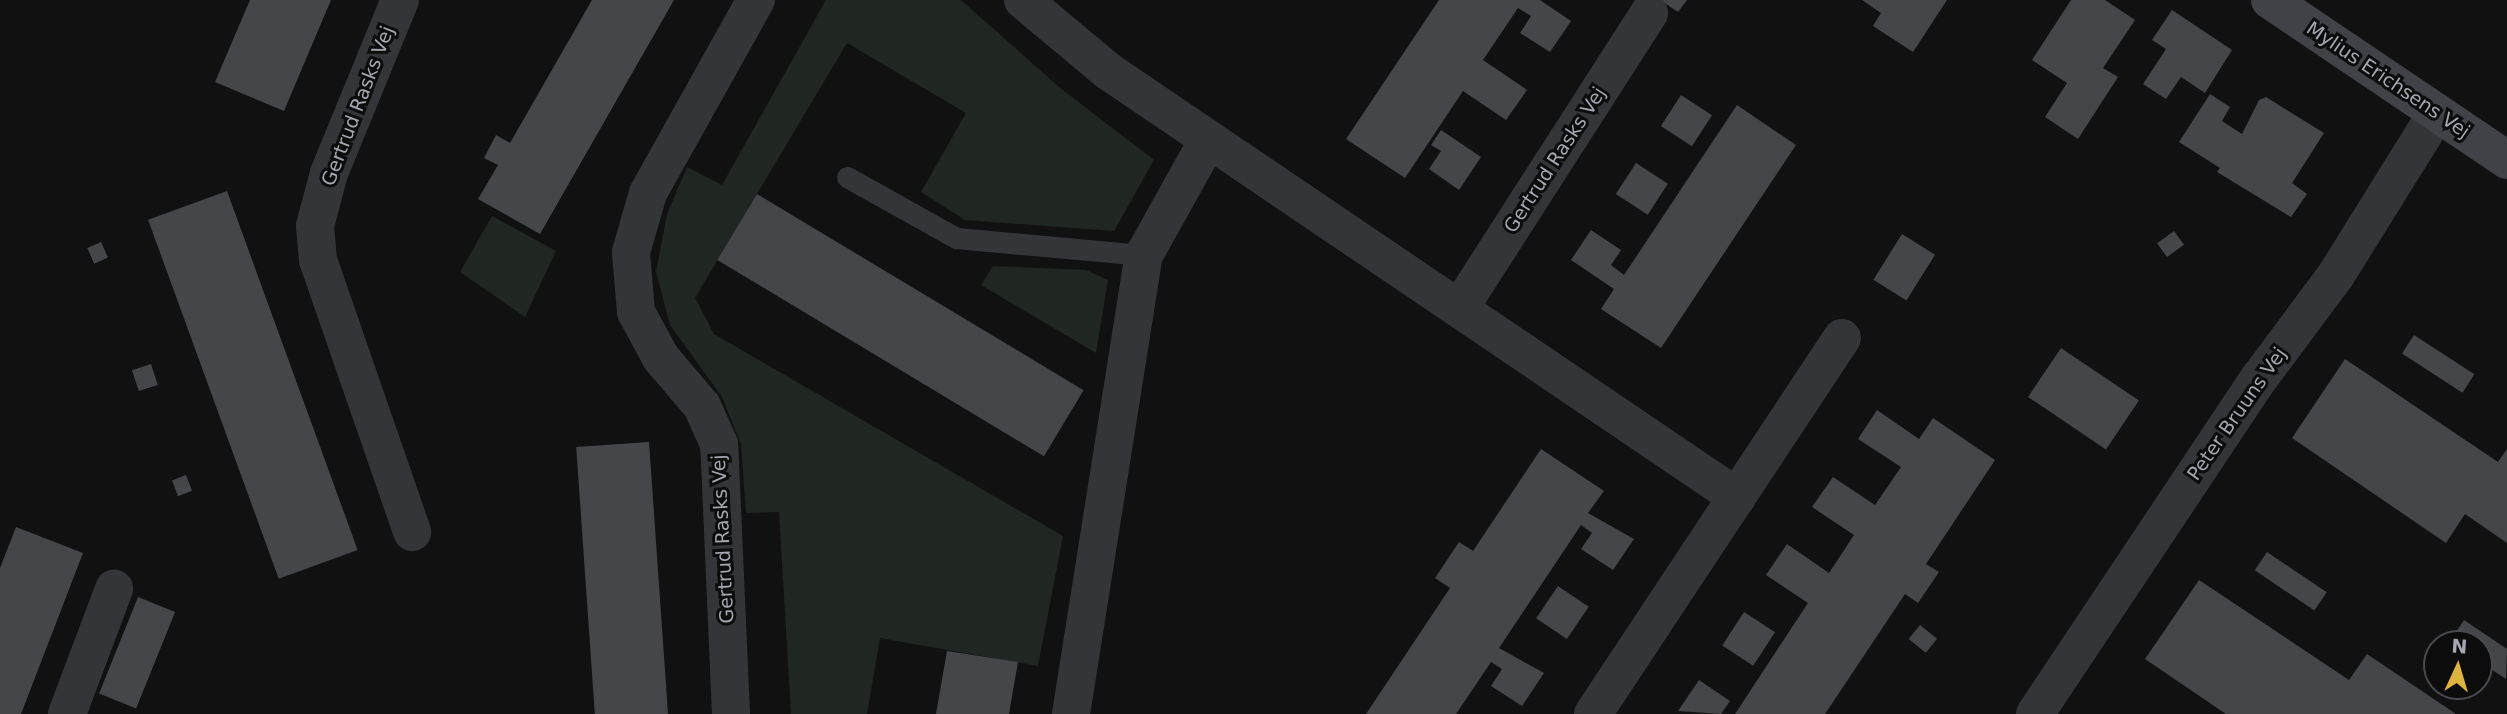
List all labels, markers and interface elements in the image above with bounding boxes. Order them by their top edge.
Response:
street label: Mylius Erichsens Vej [2302,17,2474,143]
street label: Gertrud Rasks Vej [317,23,399,189]
street label: Gertrud Rasks Vej [1499,83,1611,237]
street label: Peter Bruuns Vej [2183,343,2291,485]
street label: Gertrud Rasks Vej [707,454,739,624]
north arrow [2423,630,2493,700]
text: N [2451,635,2468,658]

